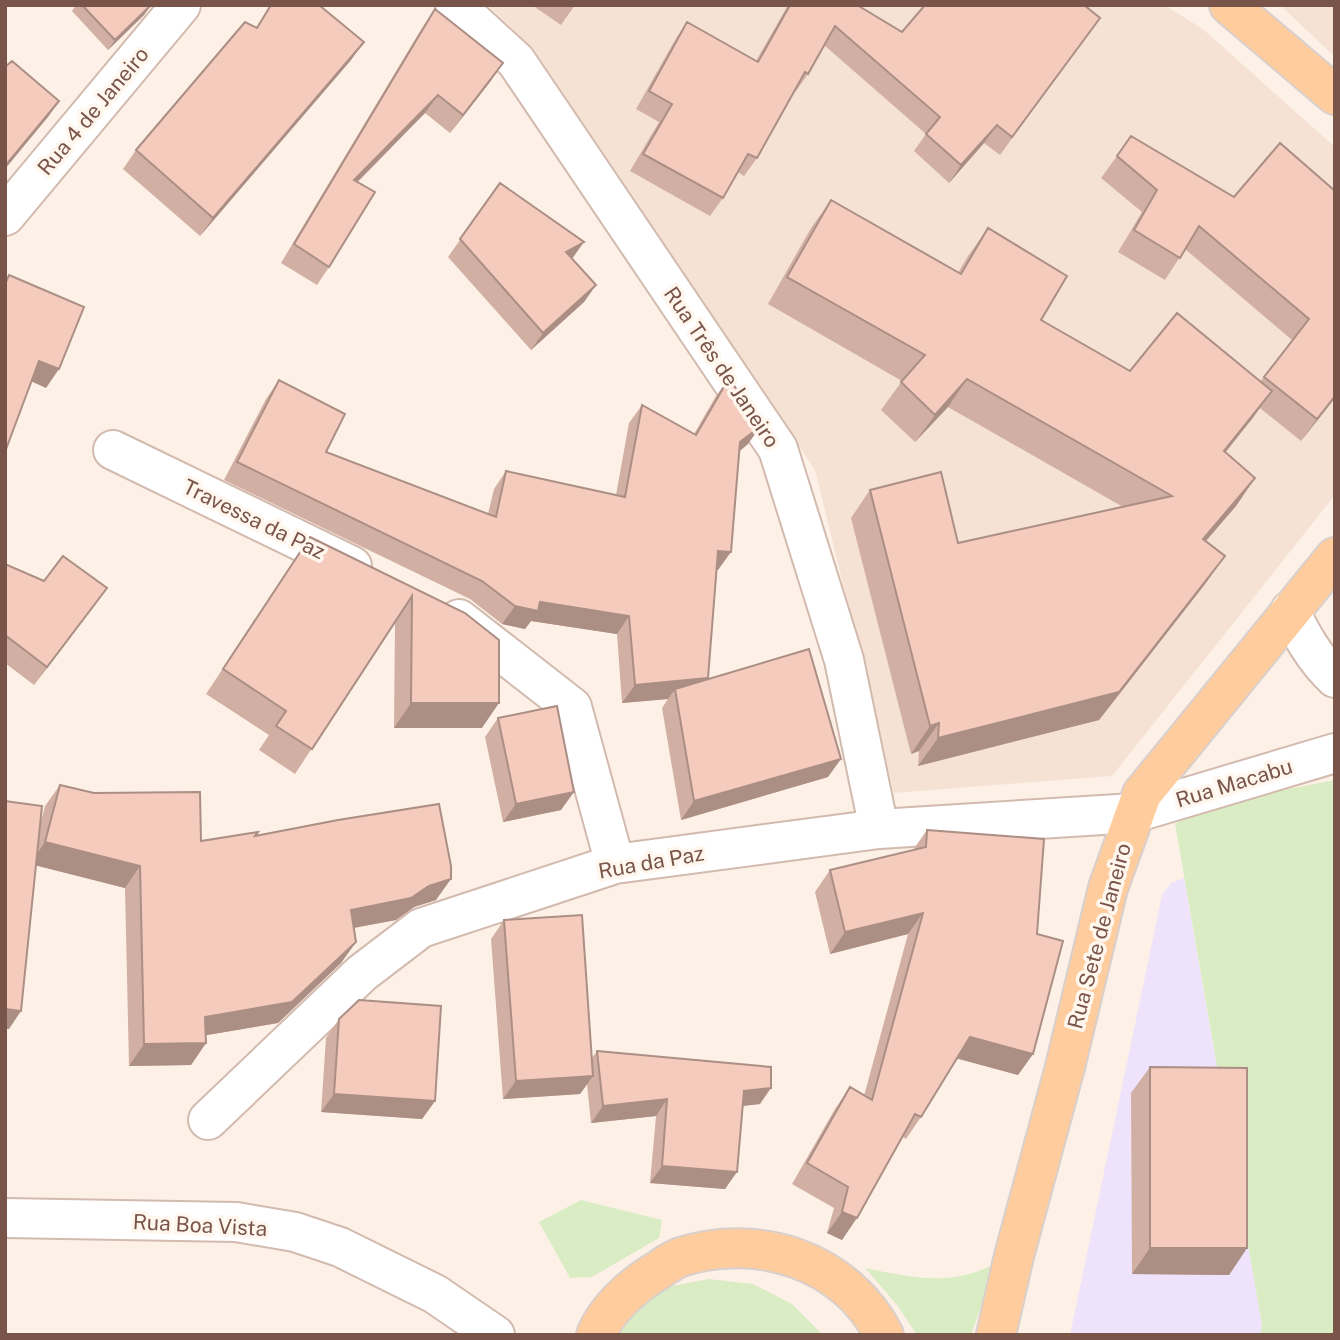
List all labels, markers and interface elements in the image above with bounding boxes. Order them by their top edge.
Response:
street label: Rua 4 de Janeiro [32,42,154,180]
street label: Rua Três de Janeiro [659,282,785,452]
street label: Travessa da Paz [179,474,329,564]
street label: Rua Macabu [1173,753,1295,813]
street label: Rua da Paz [596,840,706,884]
street label: Rua Sete de Janeiro [1062,840,1136,1032]
street label: Rua Boa Vista [132,1209,268,1241]

